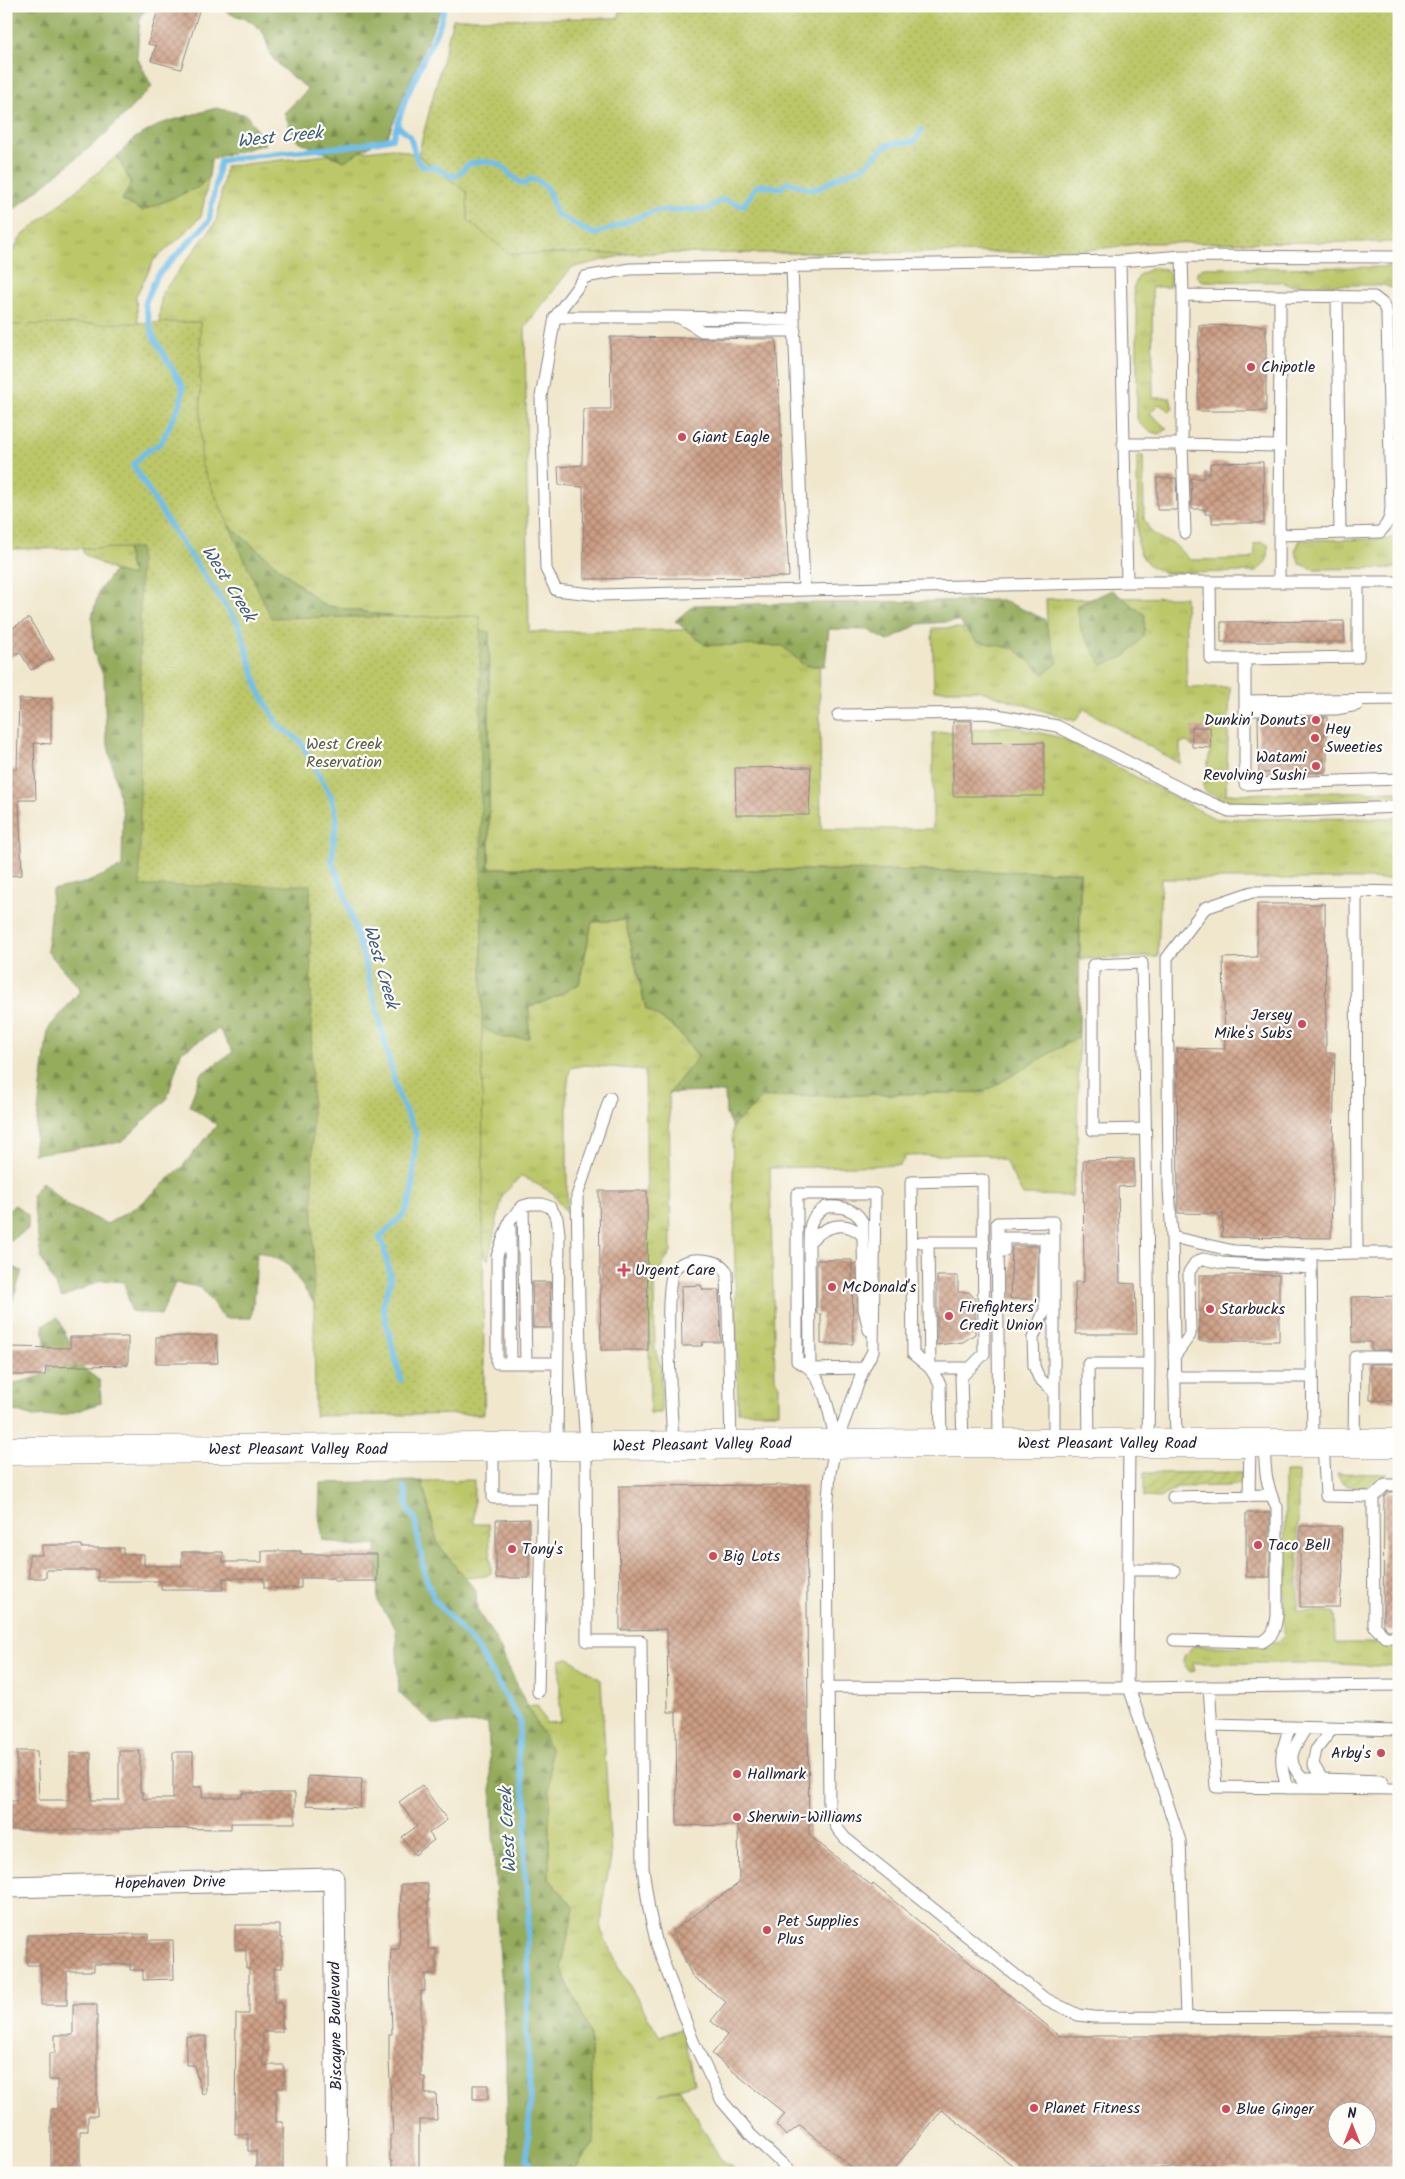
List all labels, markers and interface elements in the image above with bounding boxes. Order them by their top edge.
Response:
water label: West Creek [236,119,327,157]
place label: Chipotle [1261,355,1315,380]
marker: Chipotle [1245,361,1257,373]
place label: Giant Eagle [692,425,770,450]
marker: Giant Eagle [676,431,688,443]
water label: West Creek [193,540,264,630]
place label: Dunkin' Donuts [1204,708,1306,733]
marker: Dunkin' Donuts [1310,714,1322,726]
place label: Hey Sweeties [1325,717,1383,760]
park label: West Creek Reservation [306,732,382,775]
marker: Hey Sweeties [1309,732,1321,744]
place label: Watami Revolving Sushi [1203,745,1307,788]
marker: Watami Revolving Sushi [1310,760,1322,772]
water label: West Creek [354,922,406,1015]
place label: Jersey Mike's Subs [1214,1003,1292,1046]
marker: Jersey Mike's Subs [1296,1018,1308,1030]
place label: Urgent Care [635,1258,715,1283]
marker: Urgent Care [617,1263,631,1277]
place label: McDonald's [842,1275,917,1300]
marker: McDonald's [826,1281,838,1293]
place label: Firefighters' Credit Union [959,1295,1043,1338]
place label: Starbucks [1220,1297,1285,1322]
marker: Starbucks [1204,1303,1216,1315]
marker: Firefighters' Credit Union [943,1310,955,1322]
street label: West Pleasant Valley Road [612,1431,793,1459]
street label: West Pleasant Valley Road [1018,1431,1197,1456]
street label: West Pleasant Valley Road [209,1437,388,1462]
place label: Taco Bell [1268,1533,1330,1558]
place label: Tony's [522,1537,563,1562]
marker: Taco Bell [1252,1539,1264,1551]
marker: Tony's [506,1543,518,1555]
place label: Big Lots [723,1544,780,1569]
marker: Big Lots [707,1550,719,1562]
place label: Arby's [1331,1741,1371,1766]
marker: Arby's [1375,1747,1387,1759]
place label: Hallmark [747,1762,807,1787]
marker: Hallmark [731,1768,743,1780]
water label: West Creek [492,1784,526,1873]
place label: Sherwin-Williams [747,1805,862,1830]
marker: Sherwin-Williams [731,1811,743,1823]
street label: Hopehaven Drive [114,1870,226,1896]
place label: Pet Supplies Plus [777,1909,859,1952]
marker: Pet Supplies Plus [761,1924,773,1936]
street label: Biscayne Boulevard [322,1960,350,2091]
place label: Planet Fitness [1044,2096,1140,2121]
place label: Blue Ginger [1236,2097,1315,2122]
marker: Planet Fitness [1028,2102,1040,2114]
north arrow [1328,2102,1378,2152]
marker: Blue Ginger [1220,2103,1232,2115]
text: N [1348,2103,1357,2125]

